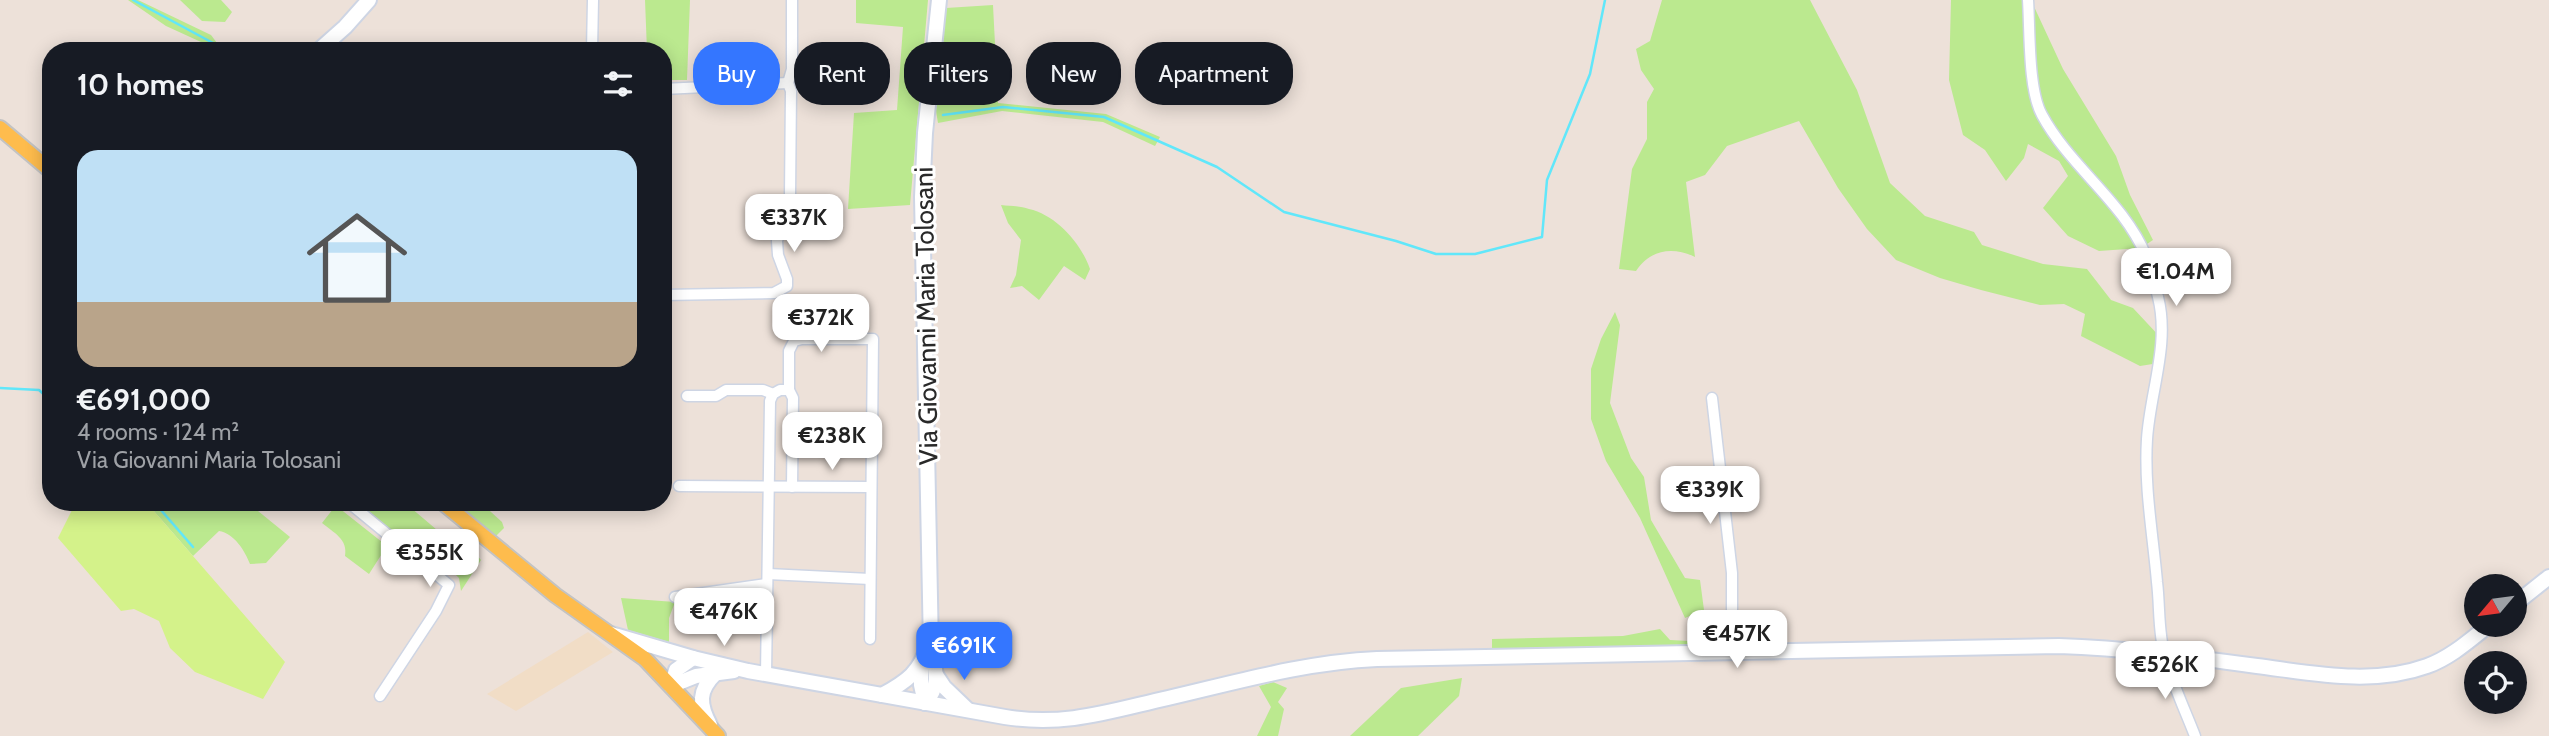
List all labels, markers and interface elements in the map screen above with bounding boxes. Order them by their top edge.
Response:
chip: Buy [693,42,780,105]
chip: Rent [794,42,890,105]
chip: Filters [904,42,1012,105]
chip: New [1026,42,1121,105]
chip: Apartment [1135,42,1293,105]
icon: filters [599,65,637,103]
text: 10 homes [77,66,204,103]
street label: Via Giovanni Maria Tolosani [907,167,945,465]
pin: €337K [745,194,843,254]
icon: home [294,195,420,321]
text: €337K [761,203,827,231]
pin: €1.04M [2119,248,2233,308]
text: €1.04M [2137,257,2215,285]
pin: €372K [772,294,870,354]
text: €372K [788,303,854,331]
text: €691,000 [77,381,211,418]
pin: €238K [783,412,881,472]
text: 4 rooms · 124 m² [77,418,239,446]
text: €238K [798,421,866,449]
text: Via Giovanni Maria Tolosani [77,446,341,474]
pin: €339K [1661,466,1759,526]
text: €339K [1677,475,1743,503]
pin: €355K [381,530,479,589]
text: €355K [397,538,463,566]
north arrow [2464,574,2527,637]
map controls [2464,574,2527,714]
pin: €476K [675,588,773,648]
text: €476K [690,597,758,625]
pin: €457K [1688,610,1786,670]
text: €457K [1703,619,1771,647]
pin: €691K [915,622,1013,682]
text: €691K [932,631,996,659]
pin: €526K [2116,642,2214,701]
text: €526K [2132,650,2198,678]
button: locate [2464,651,2527,714]

